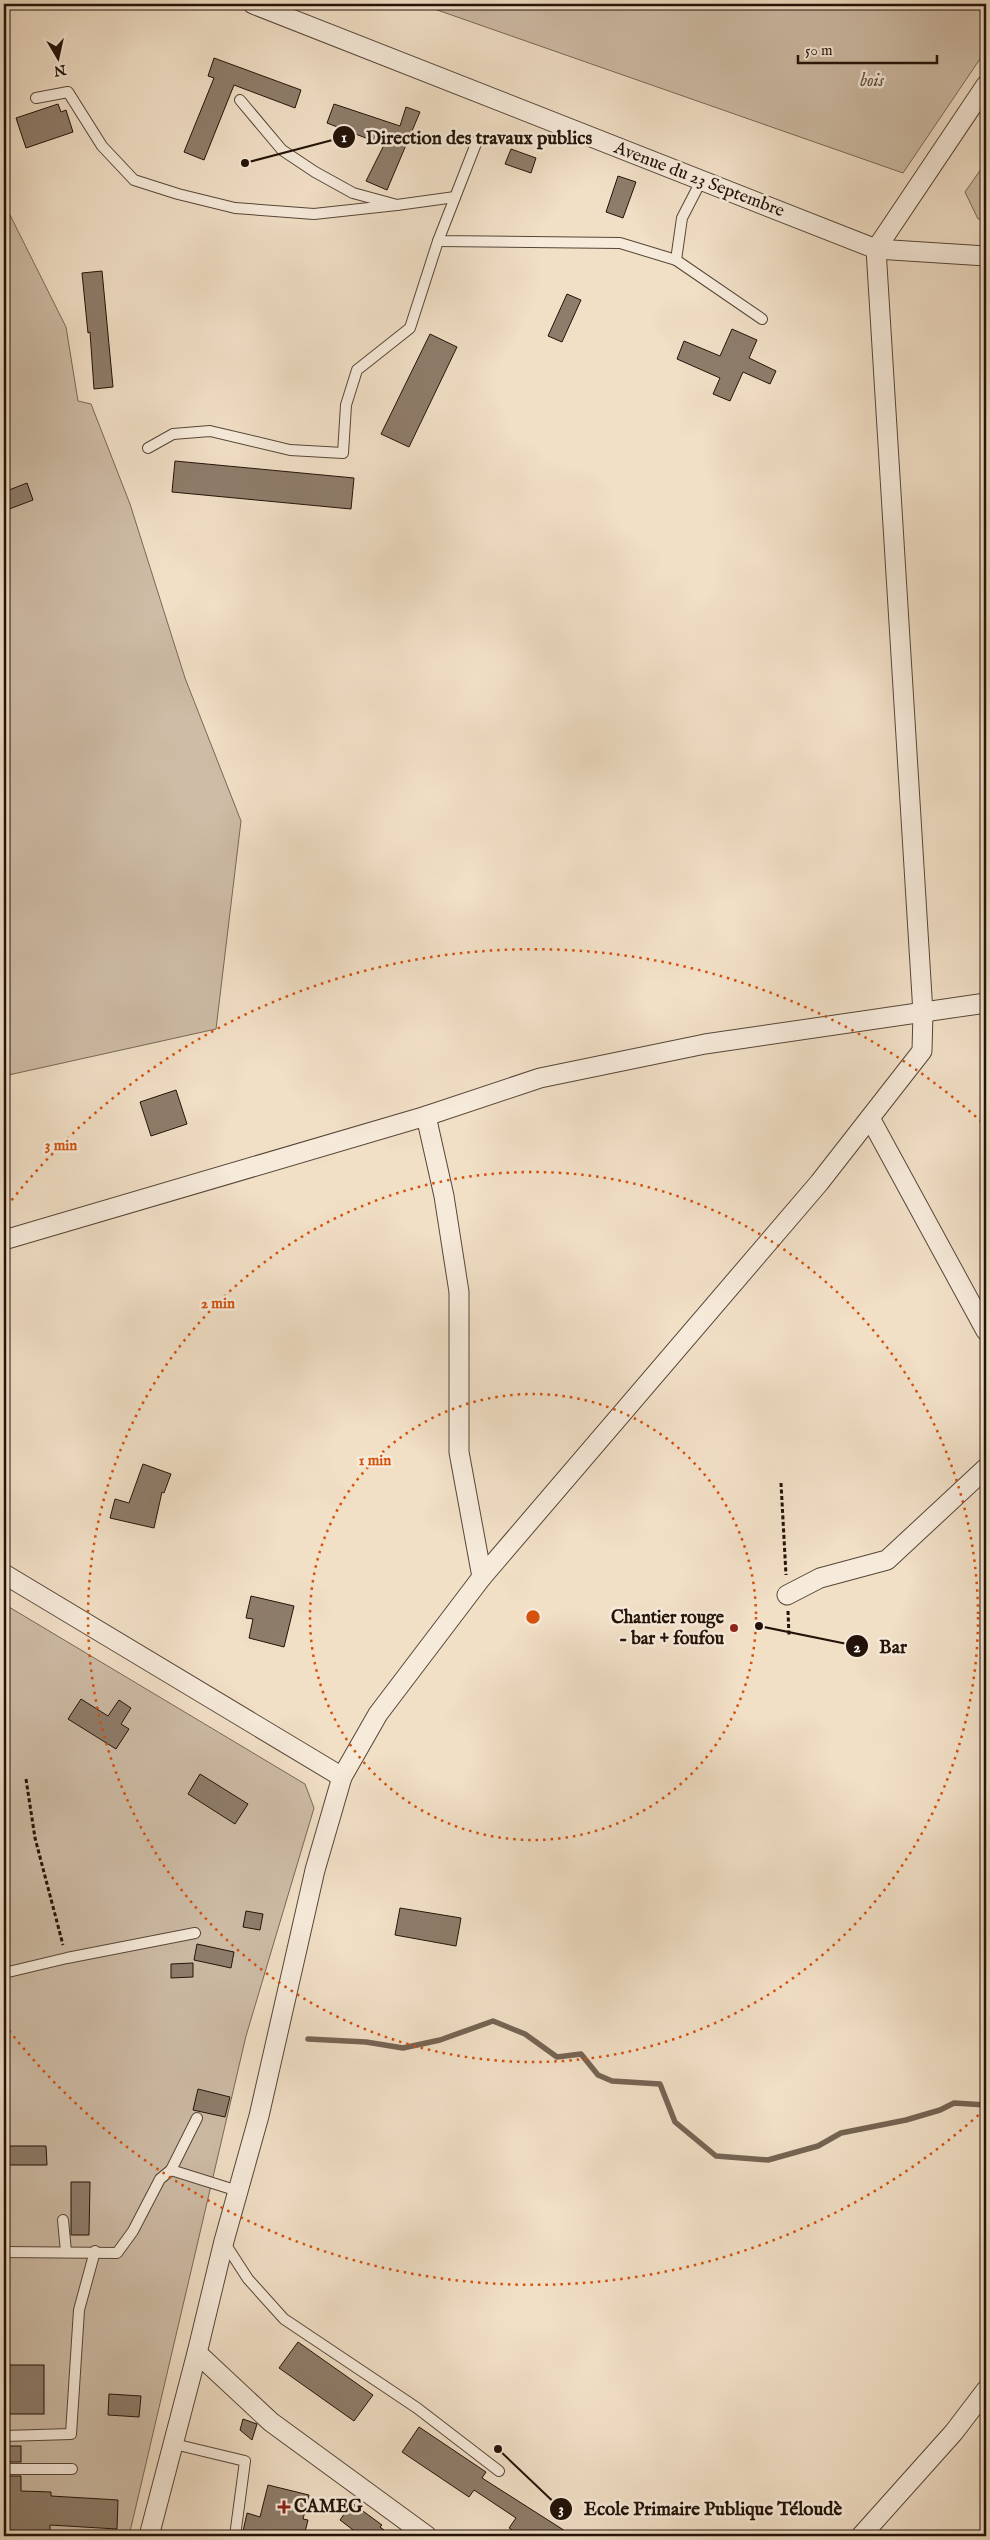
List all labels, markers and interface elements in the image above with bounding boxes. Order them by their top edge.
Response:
north arrow [32,32,82,82]
scale bar [798,32,936,64]
text: 50 m [805,41,833,60]
text: N [52,60,68,80]
park label: bois [860,70,885,93]
callout: Direction des travaux publics [331,120,603,154]
text: Direction des travaux publics [366,127,592,151]
text: 1 [341,128,347,147]
street label: Avenue du 23 Septembre [610,136,788,223]
text: 3 min [45,1136,77,1155]
text: 2 min [201,1294,235,1313]
text: 1 min [359,1451,391,1470]
place label: Chantier rouge - bar + foufou [611,1607,725,1651]
centre of rings [524,1608,542,1626]
marker: Chantier rouge - bar + foufou [728,1622,740,1634]
callout: Bar [845,1629,917,1663]
text: Bar [879,1636,908,1660]
text: 2 [853,1638,861,1657]
callout: Ecole Primaire Publique Téloudè [548,2492,852,2526]
place label: CAMEG [294,2496,363,2519]
text: Ecole Primaire Publique Téloudè [584,2498,842,2522]
text: 3 [558,2500,564,2519]
marker: CAMEG [278,2501,290,2513]

